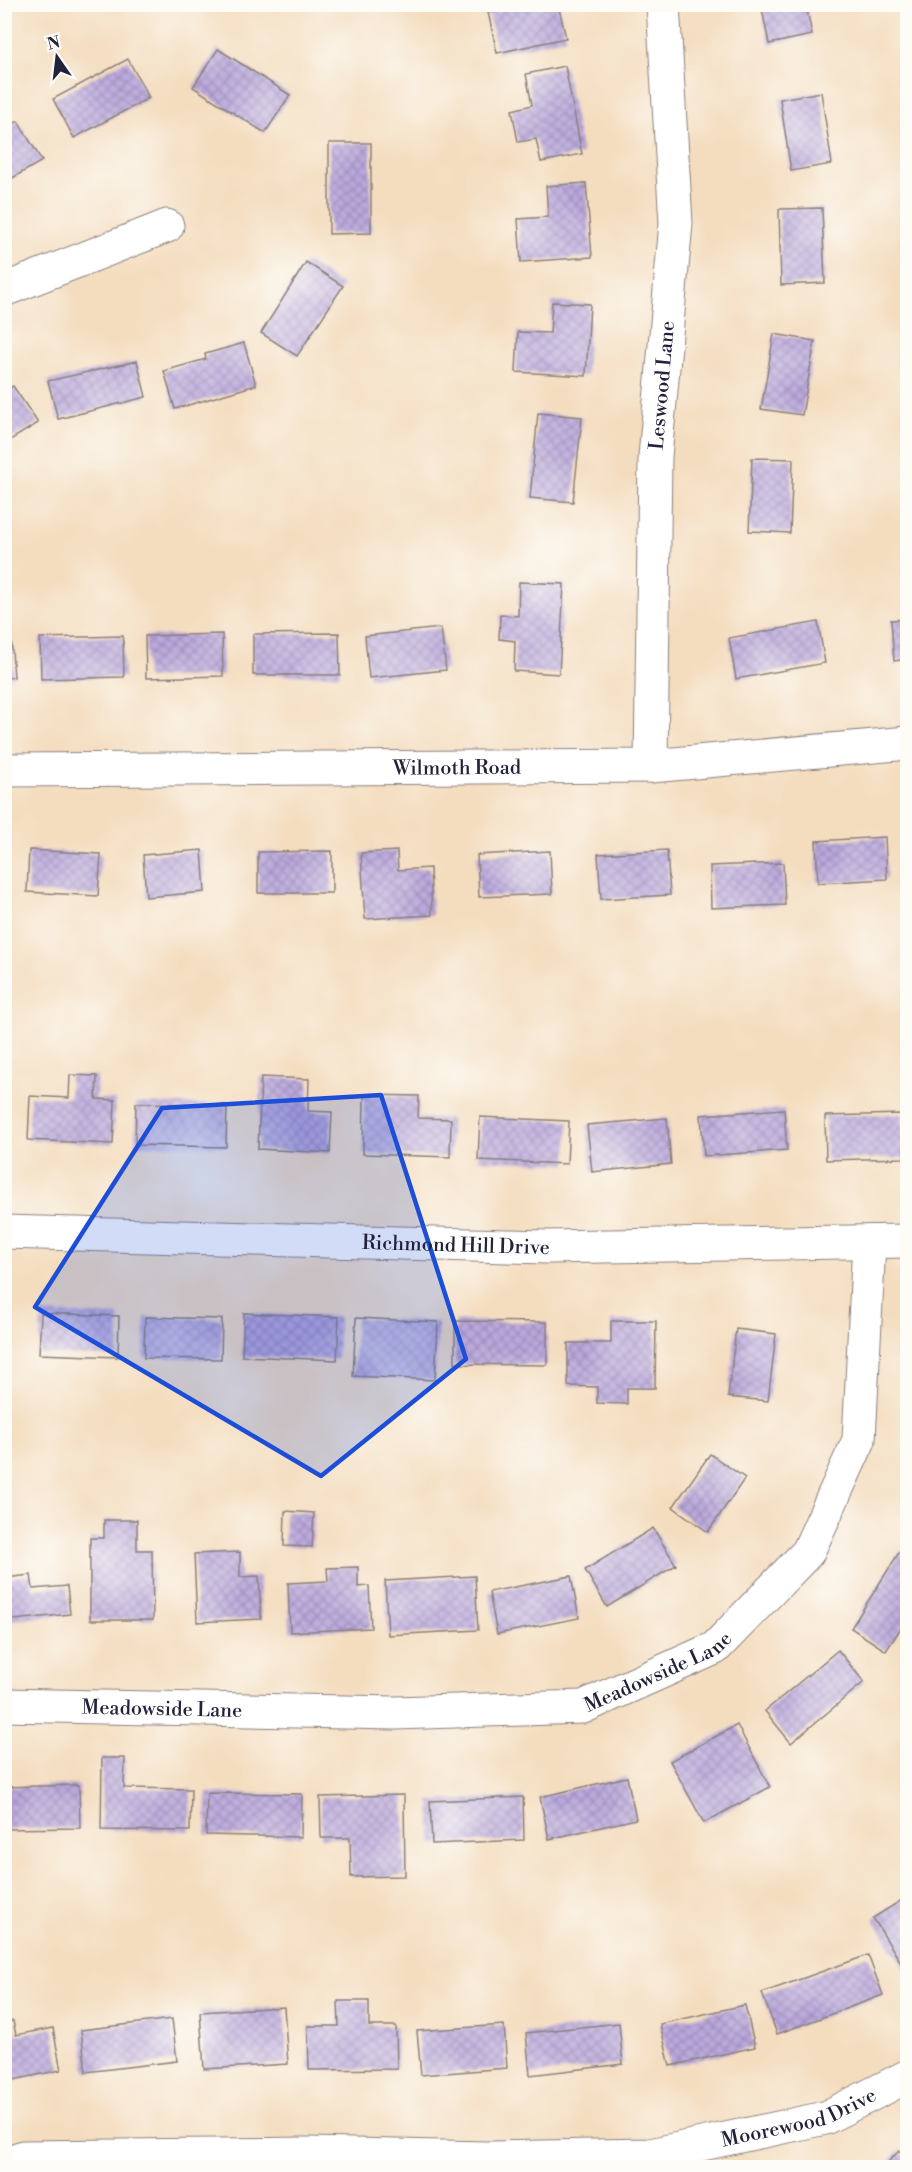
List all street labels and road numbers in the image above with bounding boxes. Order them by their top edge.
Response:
street label: Leswood Lane [645,320,681,451]
street label: Wilmoth Road [392,756,522,782]
street label: Richmond Hill Drive [361,1231,550,1261]
street label: Meadowside Lane [581,1627,738,1719]
street label: Meadowside Lane [81,1696,243,1724]
street label: Moorewood Drive [719,2083,881,2154]

